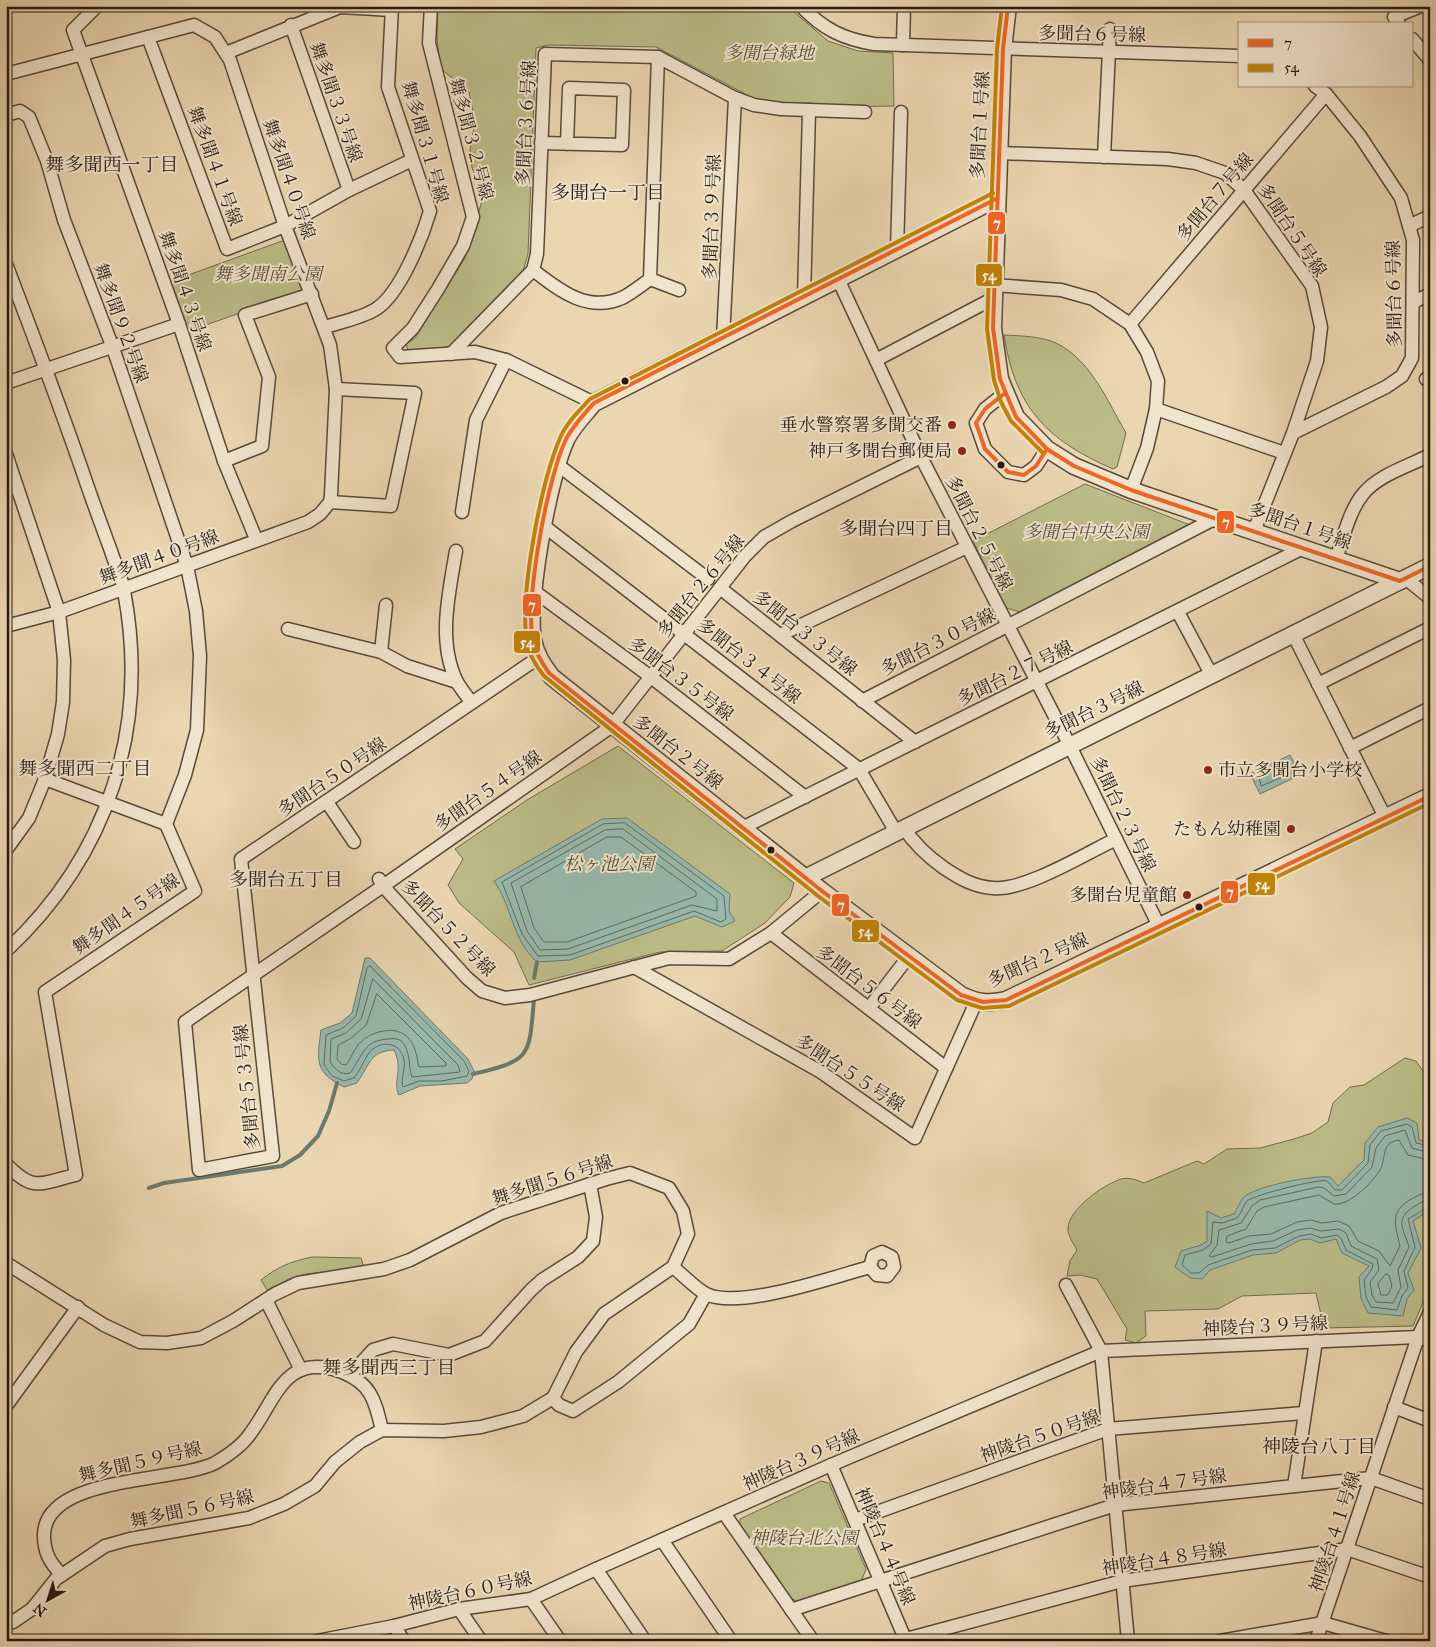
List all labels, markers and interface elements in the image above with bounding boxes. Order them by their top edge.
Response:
street label: 多聞台６号線 [1038,22,1146,46]
legend [1238,22,1414,88]
text: 7 [1284,34,1292,52]
street label: 舞多聞３３号線 [305,39,367,165]
park label: 多聞台緑地 [724,42,816,64]
text: 54 [1284,58,1300,76]
street label: 多聞台３６号線 [512,60,540,186]
street label: 多聞台１号線 [966,70,994,180]
street label: 舞多聞３２号線 [444,75,498,203]
street label: 舞多聞３１号線 [397,78,453,206]
street label: 舞多聞４１号線 [183,103,247,229]
street label: 舞多聞４０号線 [258,116,320,242]
street label: 多聞台７号線 [1172,149,1258,245]
district label: 舞多聞西一丁目 [45,153,179,176]
street label: 多聞台３９号線 [699,154,725,280]
street label: 多聞台５号線 [1253,179,1331,281]
district label: 多聞台一丁目 [551,181,665,204]
line badge: 7 [987,211,1006,235]
text: 7 [993,215,1001,232]
street label: 舞多聞４３号線 [154,228,216,354]
street label: 多聞台６号線 [1382,240,1406,348]
street label: 舞多聞９２号線 [89,260,153,386]
park label: 舞多聞南公園 [214,263,325,285]
line badge: 54 [975,263,1003,287]
text: 54 [982,267,997,285]
unlabelled marker [620,376,630,386]
place label: 垂水警察署多聞交番 [780,414,942,436]
marker: 垂水警察署多聞交番 [946,419,958,431]
place label: 神戸多聞台郵便局 [808,440,952,462]
marker: 神戸多聞台郵便局 [956,445,968,457]
unlabelled marker [996,460,1006,470]
street label: 多聞台２５号線 [941,472,1017,594]
street label: 多聞台１号線 [1245,498,1355,554]
line badge: 7 [1216,510,1235,534]
text: 7 [1222,514,1230,531]
district label: 多聞台四丁目 [839,517,953,540]
park label: 多聞台中央公園 [1023,521,1152,543]
street label: 舞多聞４０号線 [96,525,222,589]
street label: 多聞台２６号線 [653,530,749,642]
street label: 多聞台３３号線 [749,586,861,680]
line badge: 7 [522,593,542,617]
text: 7 [528,597,536,614]
street label: 多聞台３０号線 [877,604,999,680]
street label: 多聞台３４号線 [693,614,805,708]
line badge: 54 [513,630,541,654]
street label: 多聞台３５号線 [624,632,738,726]
text: 54 [520,634,535,652]
street label: 多聞台２７号線 [954,635,1076,711]
street label: 多聞台３号線 [1041,676,1147,744]
street label: 多聞台２号線 [629,710,727,794]
street label: 多聞台５０号線 [274,733,390,821]
street label: 多聞台５４号線 [430,746,546,836]
street label: 多聞台２３号線 [1085,753,1161,875]
district label: 舞多聞西二丁目 [18,757,152,780]
place label: 市立多聞台小学校 [1218,759,1362,781]
marker: 市立多聞台小学校 [1202,764,1214,776]
place label: たもん幼稚園 [1173,818,1281,840]
marker: たもん幼稚園 [1285,823,1297,835]
unlabelled marker [766,845,776,855]
park label: 松ヶ池公園 [564,853,657,875]
district label: 多聞台五丁目 [229,868,343,891]
street label: 舞多聞４５号線 [68,869,184,959]
line badge: 54 [1247,872,1276,896]
street label: 多聞台５２号線 [396,875,500,981]
text: 54 [1255,876,1270,894]
line badge: 7 [1220,880,1239,904]
place label: 多聞台児童館 [1069,884,1177,906]
text: 7 [1226,884,1234,901]
marker: 多聞台児童館 [1181,889,1193,901]
line badge: 7 [831,893,850,917]
text: 7 [837,897,845,914]
unlabelled marker [1194,902,1204,912]
line badge: 54 [851,919,880,943]
text: 54 [858,923,873,941]
street label: 多聞台２号線 [984,928,1092,992]
street label: 多聞台５６号線 [812,940,926,1034]
street label: 多聞台５３号線 [229,1023,265,1151]
street label: 多聞台５５号線 [791,1029,909,1117]
street label: 舞多聞５６号線 [489,1150,615,1210]
street label: 神陵台３９号線 [1202,1312,1328,1340]
district label: 舞多聞西三丁目 [322,1356,456,1379]
street label: 神陵台５０号線 [977,1405,1103,1467]
street label: 神陵台３９号線 [739,1424,863,1496]
district label: 神陵台八丁目 [1262,1435,1376,1458]
street label: 舞多聞５９号線 [76,1437,204,1487]
street label: 神陵台４７号線 [1100,1464,1228,1504]
street label: 神陵台４１号線 [1305,1469,1365,1595]
street label: 神陵台４４号線 [850,1484,920,1608]
street label: 舞多聞５６号線 [128,1485,256,1533]
park label: 神陵台北公園 [750,1527,861,1549]
street label: 神陵台４８号線 [1100,1538,1228,1580]
street label: 神陵台６０号線 [406,1567,534,1615]
north arrow [22,1574,72,1624]
text: N [30,1599,50,1620]

